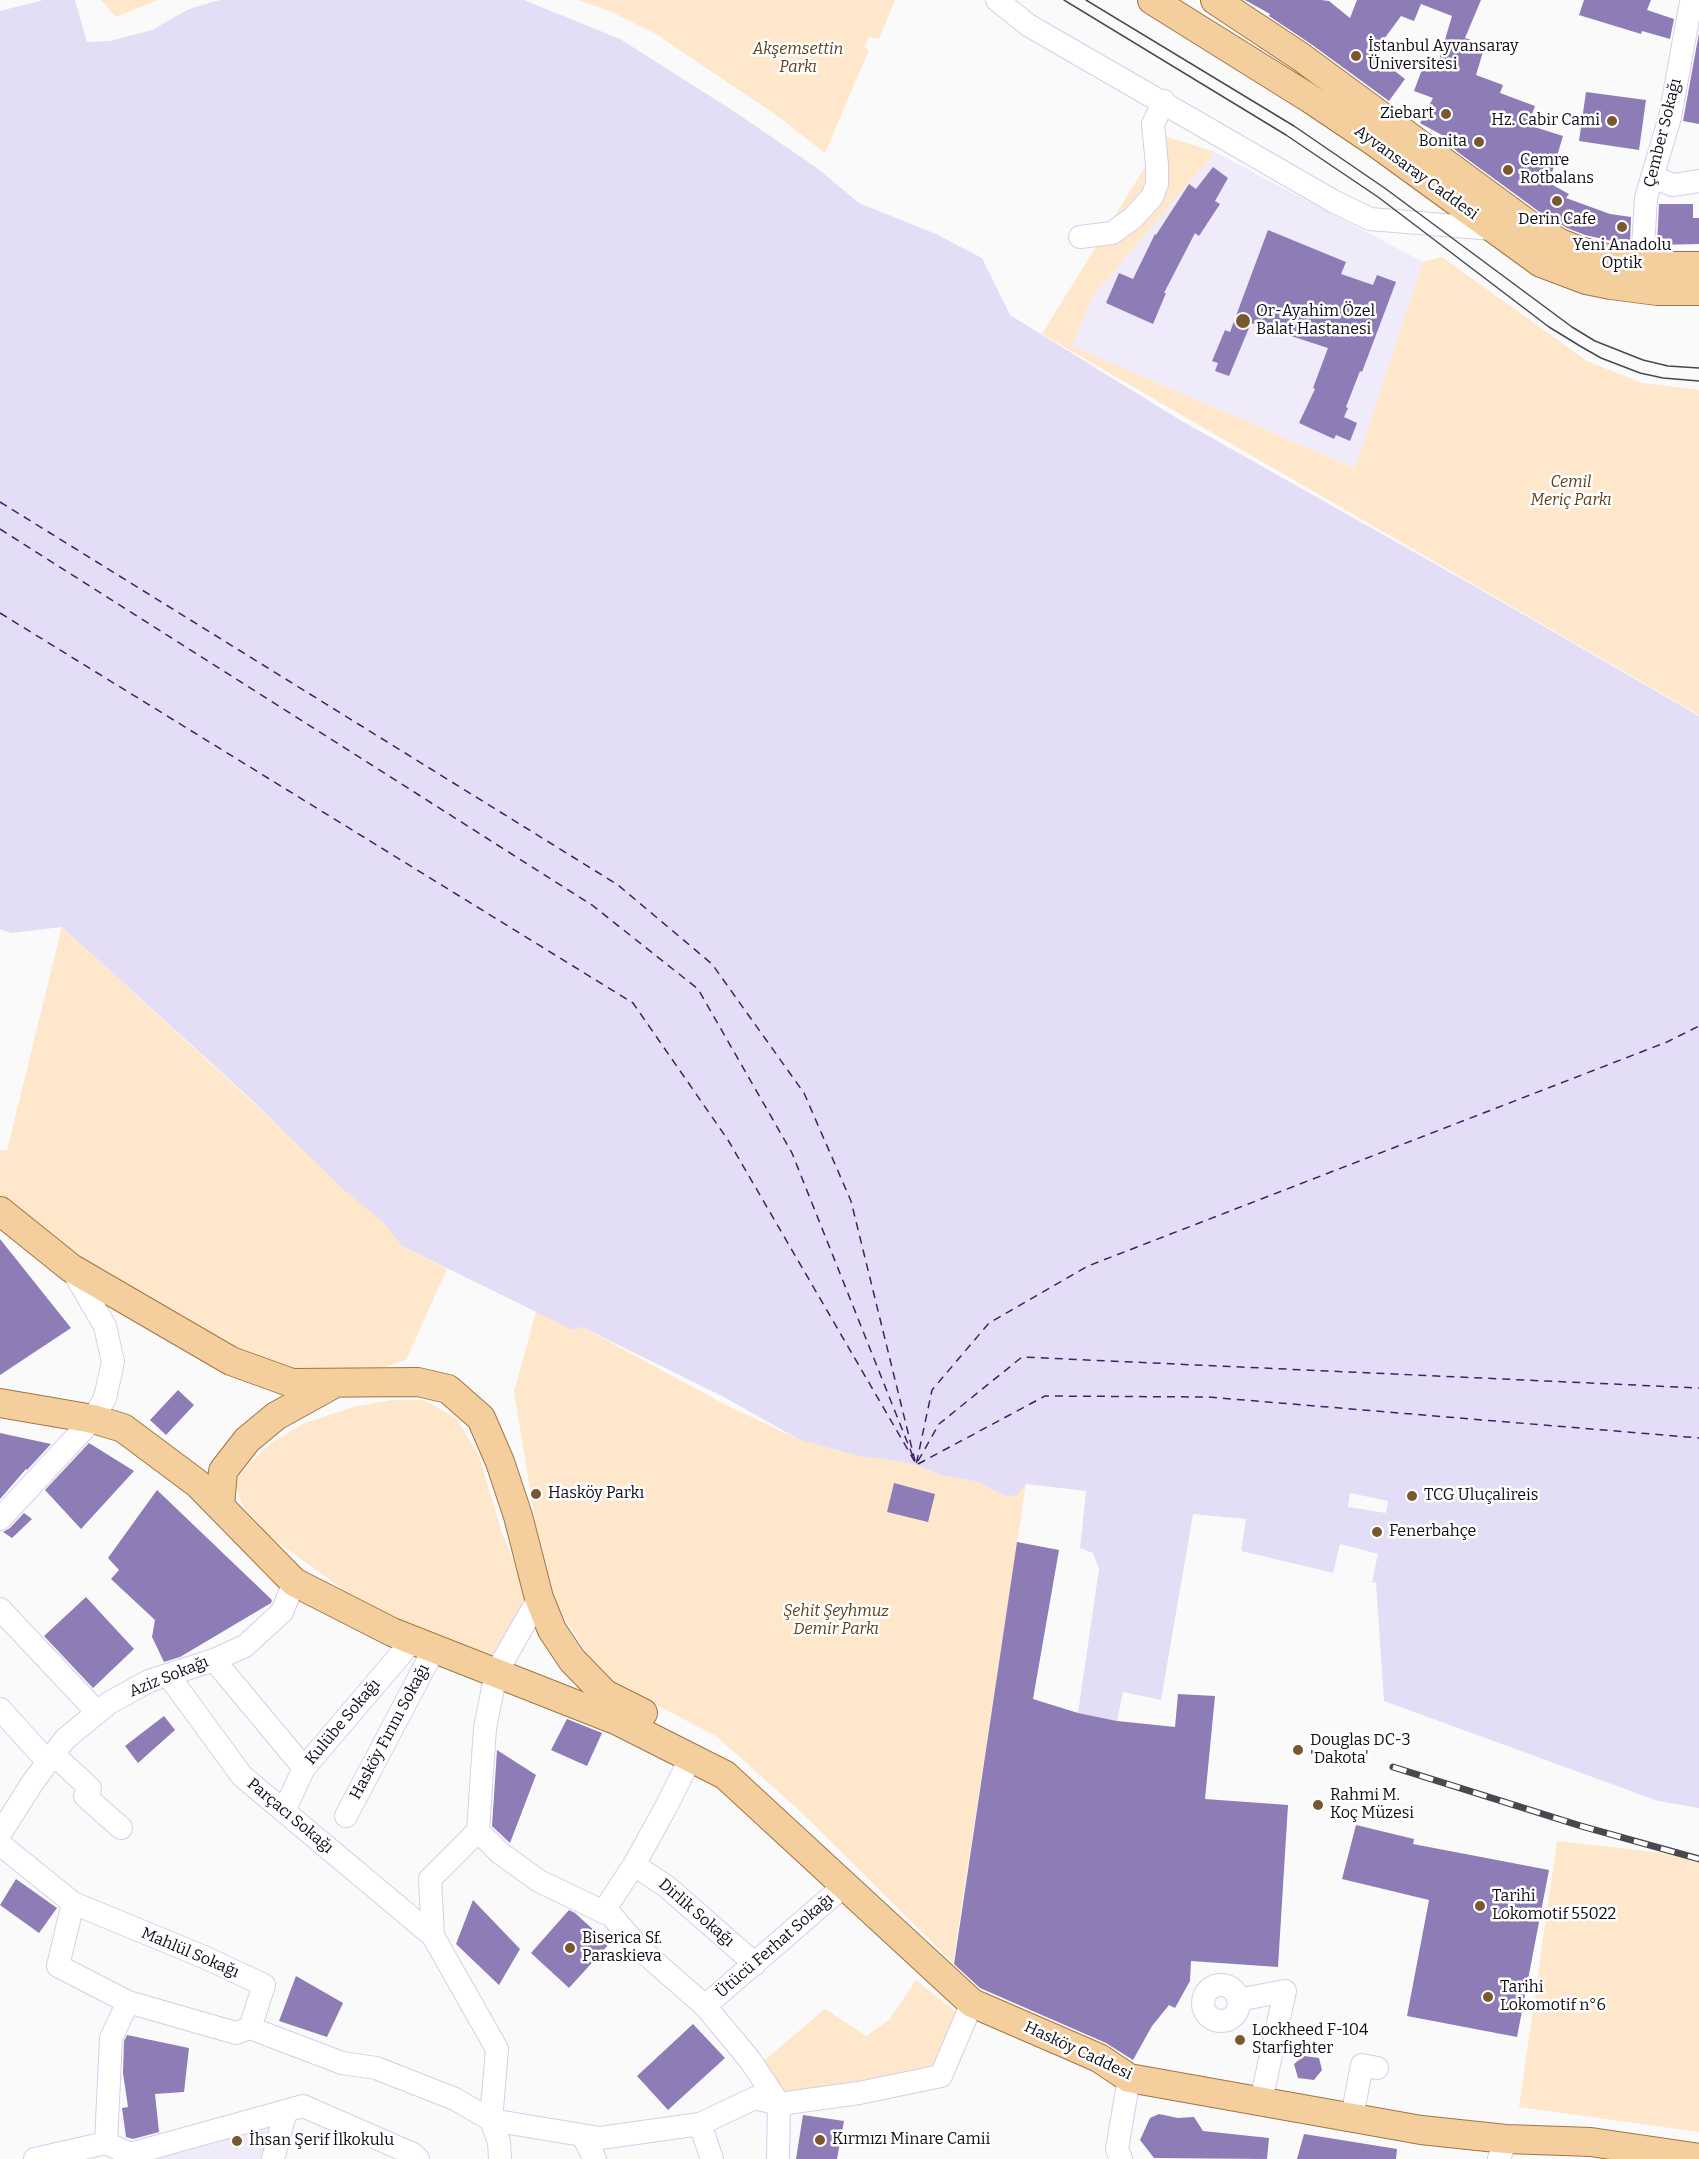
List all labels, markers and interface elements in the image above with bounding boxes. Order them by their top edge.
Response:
place label: İstanbul Ayvansaray Üniversitesi [1368,37,1518,75]
park label: Akşemsettin Parkı [753,40,843,78]
marker: İstanbul Ayvansaray Üniversitesi [1349,49,1363,63]
street label: Çember Sokağı [1640,77,1686,189]
place label: Ziebart [1380,104,1434,124]
marker: Ziebart [1439,107,1453,121]
place label: Hz. Cabir Cami [1491,111,1600,131]
marker: Hz. Cabir Cami [1605,114,1619,128]
street label: Ayvansaray Caddesi [1350,122,1482,224]
place label: Bonita [1418,132,1467,152]
marker: Bonita [1472,135,1486,149]
place label: Cemre Rotbalans [1520,151,1594,189]
marker: Cemre Rotbalans [1501,163,1515,177]
marker: Derin Cafe [1550,194,1564,208]
place label: Derin Cafe [1518,210,1596,230]
marker: Yeni Anadolu Optik [1615,220,1629,234]
place label: Yeni Anadolu Optik [1572,236,1672,274]
place label: Or-Ayahim Özel Balat Hastanesi [1256,302,1375,340]
marker: Or-Ayahim Özel Balat Hastanesi [1234,312,1252,330]
park label: Cemil Meriç Parkı [1530,473,1612,511]
place label: Hasköy Parkı [548,1484,644,1504]
place label: TCG Uluçalireis [1424,1486,1538,1506]
marker: Hasköy Parkı [529,1487,543,1501]
marker: TCG Uluçalireis [1405,1489,1419,1503]
place label: Fenerbahçe [1389,1522,1476,1542]
marker: Fenerbahçe [1370,1525,1384,1539]
park label: Şehit Şeyhmuz Demir Parkı [783,1602,889,1640]
street label: Aziz Sokağı [127,1652,211,1702]
street label: Hasköy Fırını Sokağı [346,1661,434,1803]
street label: Kulübe Sokağı [302,1675,384,1769]
place label: Douglas DC-3 'Dakota' [1310,1731,1411,1769]
marker: Douglas DC-3 'Dakota' [1291,1743,1305,1757]
street label: Parçacı Sokağı [243,1774,337,1858]
place label: Rahmi M. Koç Müzesi [1330,1786,1414,1824]
marker: Rahmi M. Koç Müzesi [1311,1798,1325,1812]
street label: Dirlik Sokağı [654,1875,738,1951]
place label: Tarihi Lokomotif 55022 [1492,1887,1616,1925]
street label: Ütücü Ferhat Sokağı [712,1890,838,2002]
marker: Tarihi Lokomotif 55022 [1473,1899,1487,1913]
street label: Mahlül Sokağı [138,1924,242,1982]
place label: Biserica Sf. Paraskieva [582,1929,662,1967]
marker: Biserica Sf. Paraskieva [563,1941,577,1955]
place label: Tarihi Lokomotif n°6 [1500,1978,1606,2016]
marker: Tarihi Lokomotif n°6 [1481,1990,1495,2004]
street label: Hasköy Caddesi [1021,2018,1135,2084]
place label: Lockheed F-104 Starfighter [1252,2021,1368,2059]
marker: Lockheed F-104 Starfighter [1233,2033,1247,2047]
place label: Kırmızı Minare Camii [832,2130,990,2150]
place label: İhsan Şerif İlkokulu [249,2131,394,2151]
marker: Kırmızı Minare Camii [813,2133,827,2147]
marker: İhsan Şerif İlkokulu [230,2134,244,2148]

